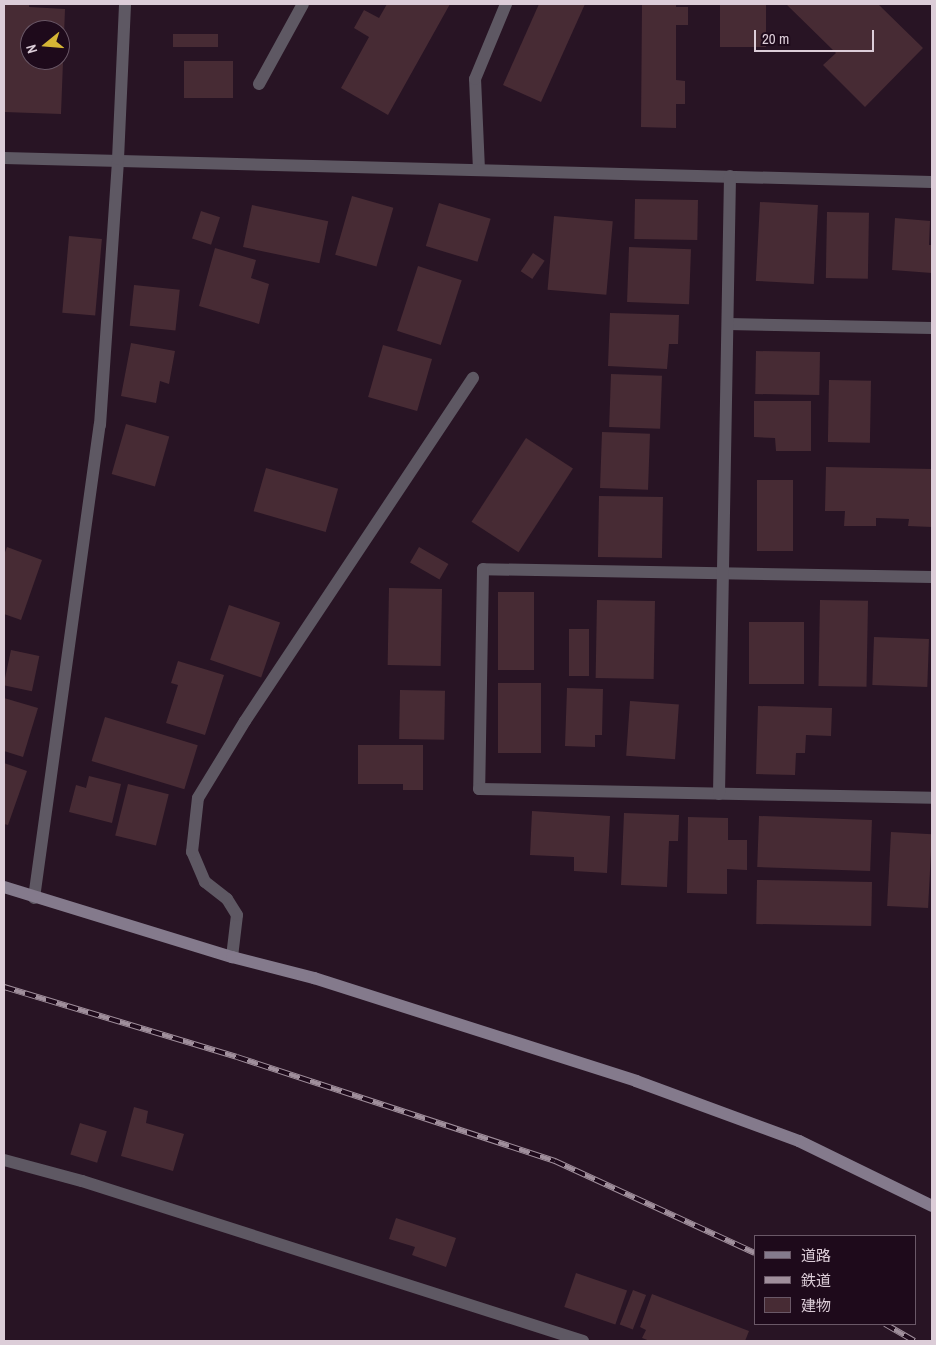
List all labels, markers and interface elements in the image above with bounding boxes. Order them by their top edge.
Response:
north arrow [20,20,70,70]
scale bar [756,20,876,52]
text: 20 m [762,28,789,49]
text: N [22,43,41,56]
legend [754,1235,916,1325]
text: 道路 [801,1245,831,1266]
text: 鉄道 [801,1270,831,1291]
text: 建物 [801,1295,831,1316]

